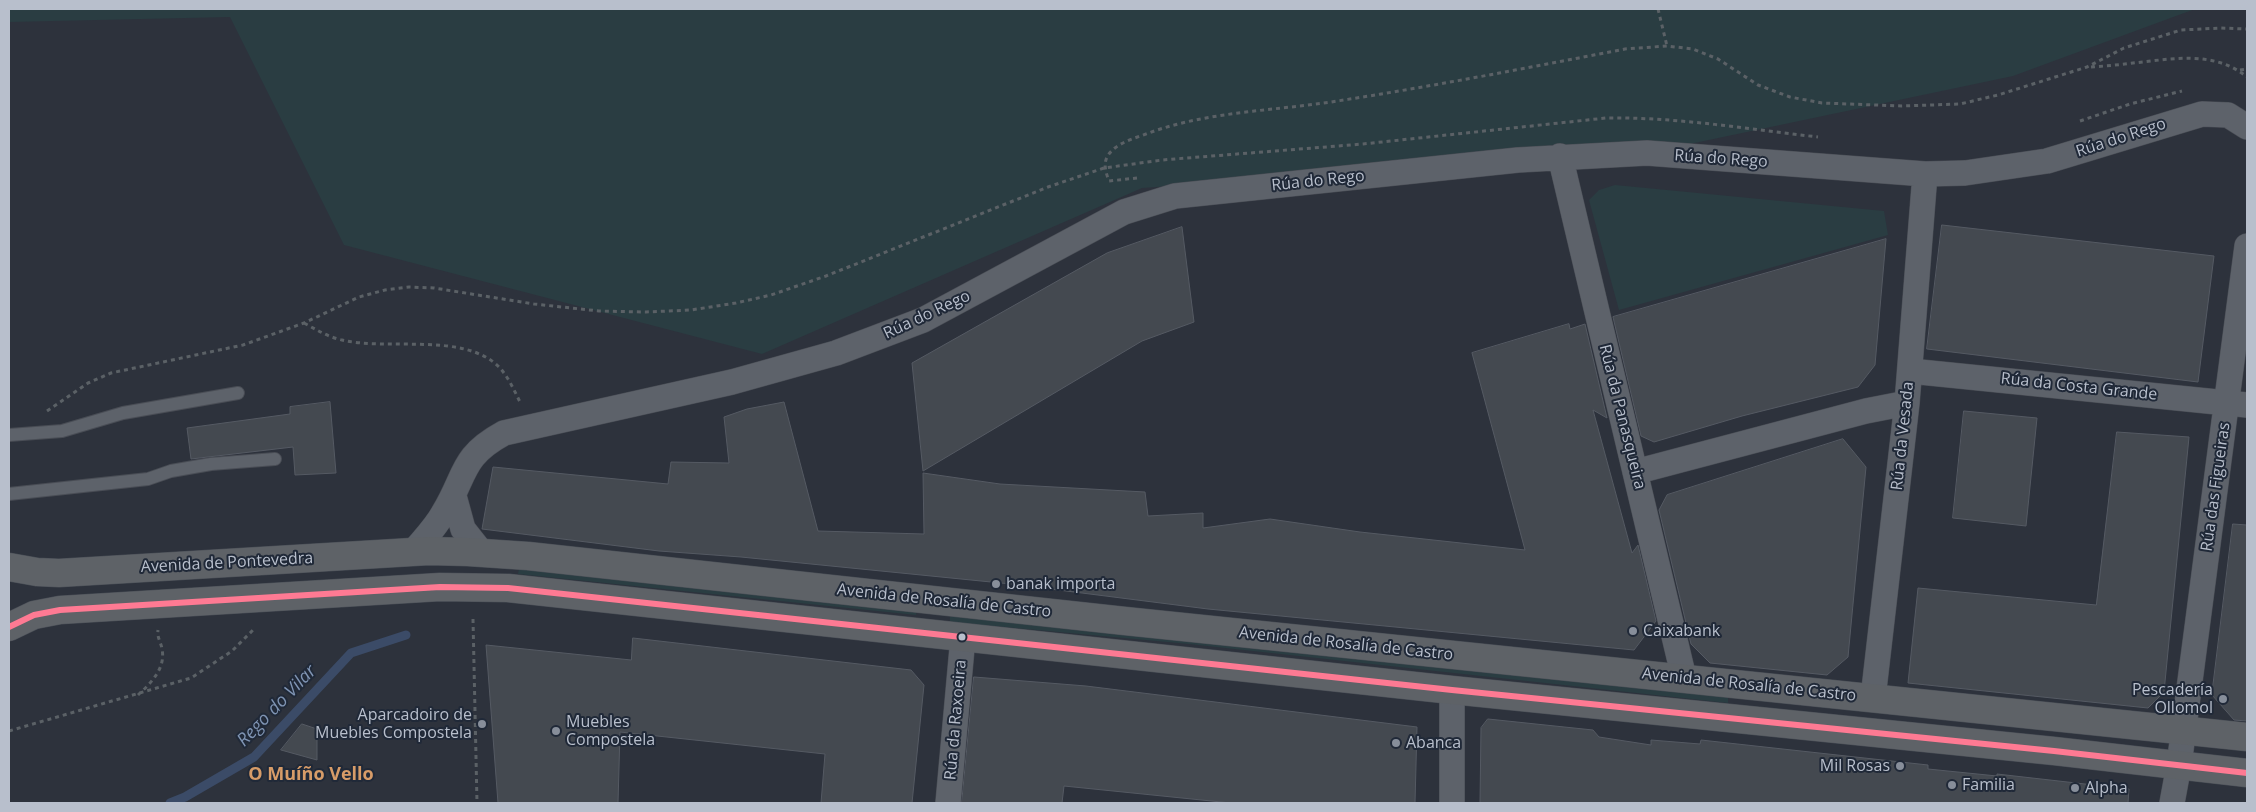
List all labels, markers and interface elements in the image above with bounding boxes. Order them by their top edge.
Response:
street label: Rúa do Rego [2074,114,2168,162]
street label: Rúa do Rego [1674,146,1768,172]
street label: Rúa do Rego [1271,167,1365,195]
street label: Rúa do Rego [881,287,973,343]
street label: Rúa da Panasqueira [1595,343,1649,491]
street label: Rúa da Costa Grande [2000,369,2158,405]
street label: Rúa da Vesada [1888,381,1918,491]
street label: Rúa das Figueiras [2197,421,2235,553]
street label: Avenida de Pontevedra [140,549,314,577]
place label: banak importa [1006,574,1115,594]
marker: banak importa [990,578,1002,590]
street label: Avenida de Rosalía de Castro [836,580,1052,622]
place label: Caixabank [1643,621,1720,641]
street label: Avenida de Rosalía de Castro [1238,623,1454,665]
marker: Caixabank [1627,625,1639,637]
unlabelled marker [957,632,967,642]
street label: Rúa da Raxoeira [941,659,971,781]
water label: Rego do Vilar [233,661,321,751]
street label: Avenida de Rosalía de Castro [1641,664,1857,706]
place label: Pescadería Ollomol [2132,680,2213,718]
marker: Pescadería Ollomol [2217,693,2229,705]
place label: Aparcadoiro de Muebles Compostela [315,705,472,743]
place label: Muebles Compostela [566,712,655,750]
marker: Aparcadoiro de Muebles Compostela [476,718,488,730]
marker: Muebles Compostela [550,725,562,737]
place label: Abanca [1406,733,1461,753]
marker: Abanca [1390,737,1402,749]
place label: Mil Rosas [1820,756,1890,776]
marker: Mil Rosas [1894,760,1906,772]
district label: O Muíño Vello [248,764,374,786]
place label: Familia [1962,775,2015,795]
place label: Alpha [2085,778,2128,798]
marker: Familia [1946,779,1958,791]
marker: Alpha [2069,782,2081,794]

